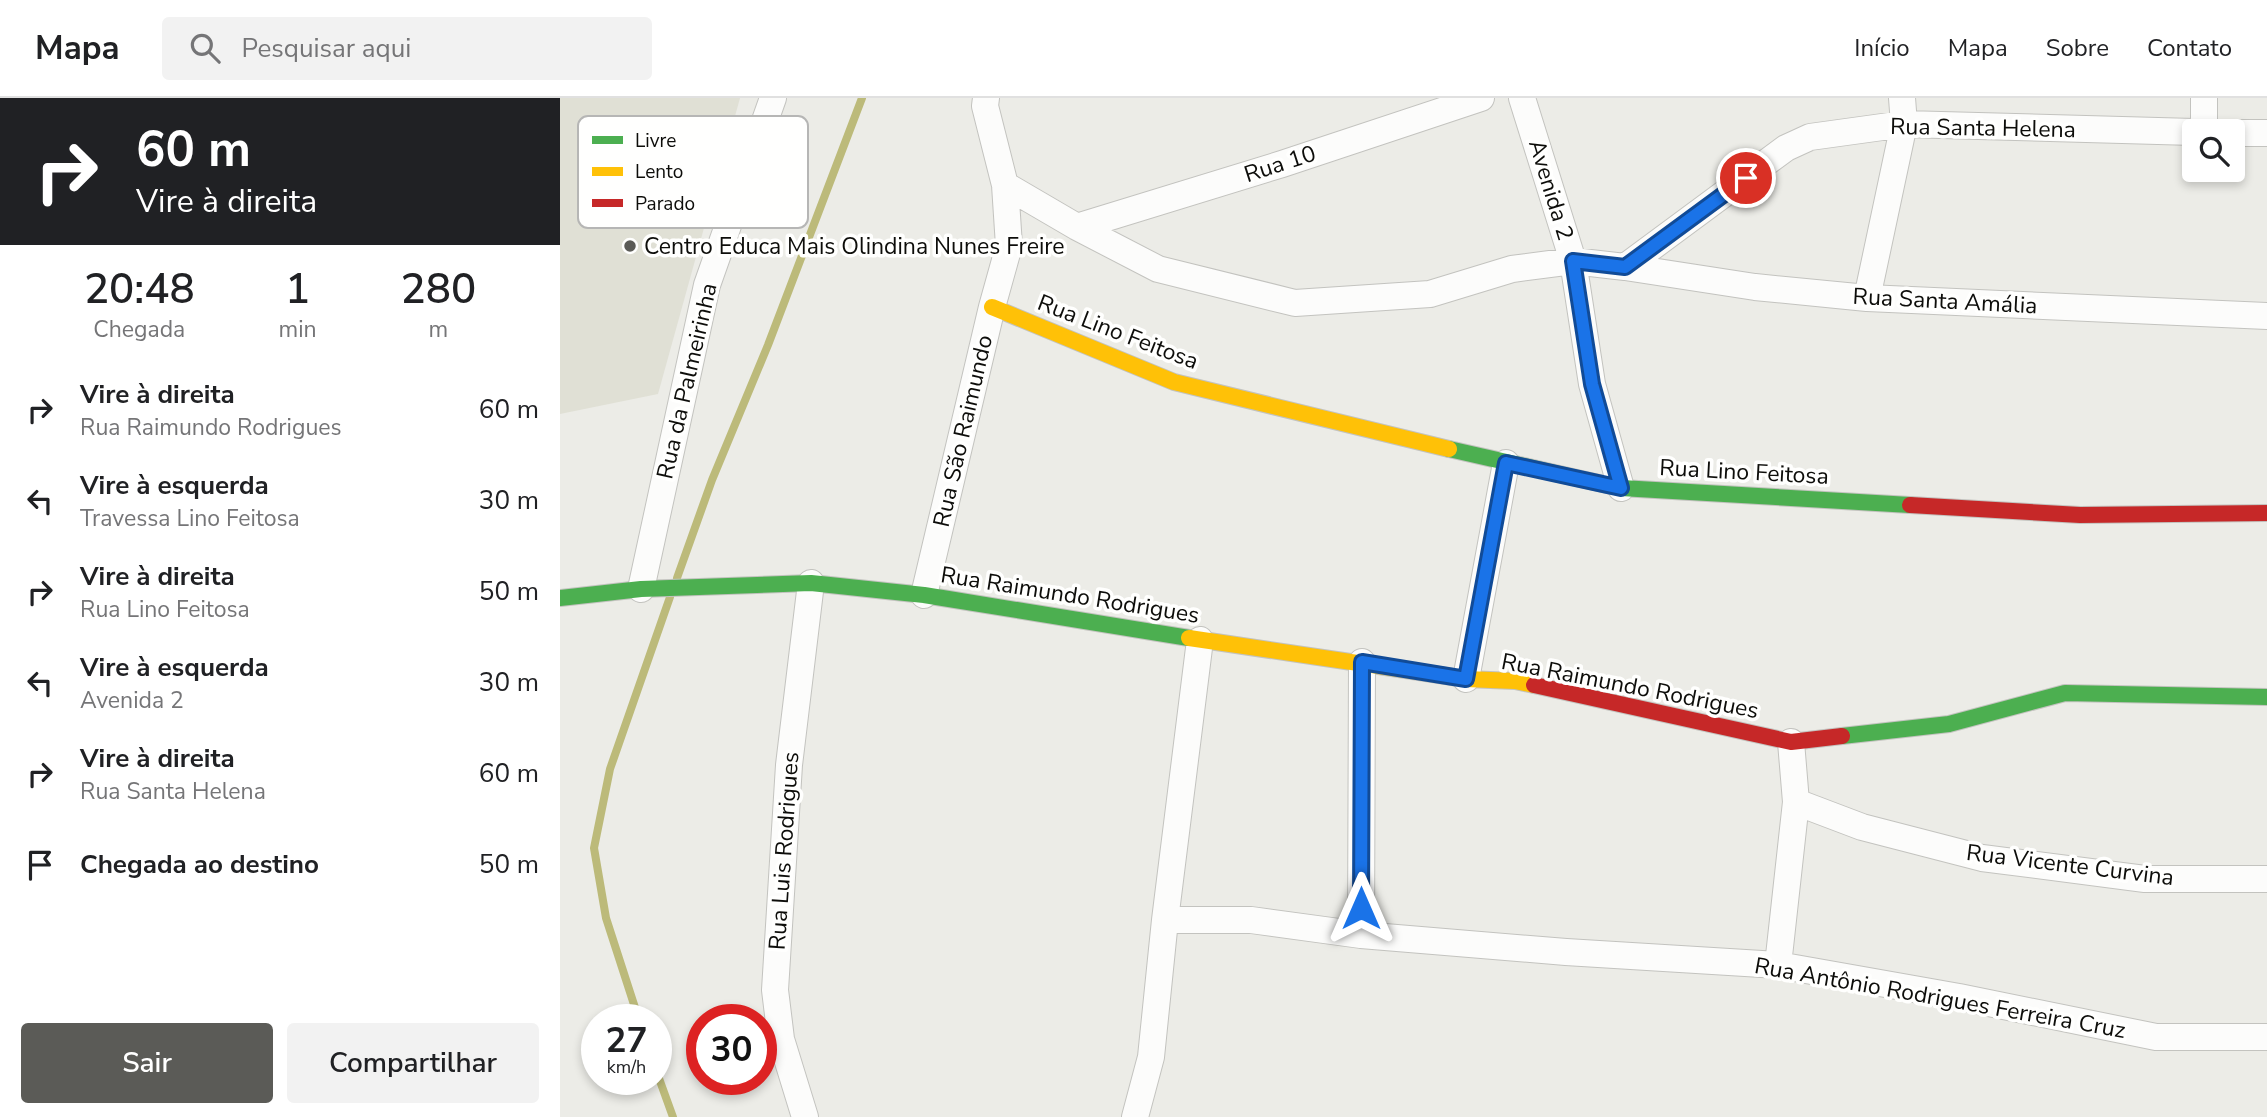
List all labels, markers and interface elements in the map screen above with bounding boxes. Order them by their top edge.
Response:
search box [162,17,652,80]
text: Mapa [35,26,120,71]
icon: search [186,29,224,67]
text: Pesquisar aqui [242,31,411,66]
text: Início [1854,32,1910,64]
text: Mapa [1948,32,2008,64]
text: Sobre [2046,32,2109,64]
text: Contato [2147,32,2232,64]
street label: Rua Santa Helena [1890,111,2076,145]
text: 60 m [136,116,251,183]
legend [578,116,808,228]
map controls [2182,119,2245,182]
button: search [2182,119,2245,182]
icon: right [21,126,112,217]
text: Livre [635,128,676,154]
street label: Avenida 2 [1521,136,1581,244]
street label: Rua 10 [1240,138,1320,190]
pin [1716,148,1776,208]
text: Lento [635,159,683,185]
icon: arrive [1727,159,1765,197]
text: Vire à direita [136,180,317,223]
text: Parado [635,191,695,217]
place label: Centro Educa Mais Olindina Nunes Freire [644,231,1065,262]
marker: Centro Educa Mais Olindina Nunes Freire [622,238,638,254]
text: 20:48 [84,261,195,318]
text: 1 [285,261,310,318]
text: 280 [400,261,476,318]
street label: Rua da Palmeirinha [649,280,725,482]
street label: Rua Santa Amália [1852,281,2038,321]
street label: Rua Lino Feitosa [1033,287,1203,377]
text: Chegada [93,314,185,345]
text: min [279,314,317,345]
text: m [428,314,448,345]
street label: Rua São Raimundo [926,332,1000,530]
text: Vire à direita [80,377,235,412]
icon: right [21,391,59,429]
text: 60 m [479,392,539,427]
text: Rua Raimundo Rodrigues [80,412,342,443]
street label: Rua Lino Feitosa [1658,452,1830,492]
text: Vire à esquerda [80,468,269,503]
icon: left [21,482,59,520]
text: 30 m [479,483,539,518]
text: Travessa Lino Feitosa [80,503,300,534]
text: Vire à direita [80,559,235,594]
street label: Rua Raimundo Rodrigues [938,559,1202,631]
icon: right [21,573,59,611]
text: 50 m [479,574,539,609]
text: Rua Lino Feitosa [80,594,250,625]
street label: Rua Raimundo Rodrigues [1499,646,1761,726]
text: Vire à esquerda [80,650,269,685]
icon: left [21,664,59,702]
text: 30 m [479,665,539,700]
text: Avenida 2 [80,685,184,716]
text: Vire à direita [80,741,235,776]
street label: Rua Luis Rodrigues [762,751,806,951]
icon: right [21,755,59,793]
text: 60 m [479,756,539,791]
text: Rua Santa Helena [80,776,266,807]
street label: Rua Vicente Curvina [1964,837,2176,893]
icon: arrive [21,846,59,884]
text: Chegada ao destino [80,847,319,882]
text: 50 m [479,847,539,882]
position arrow [1324,871,1398,945]
street label: Rua Antônio Rodrigues Ferreira Cruz [1752,950,2128,1046]
speed limit sign: 30 [686,1004,777,1095]
text: 27 [605,1017,648,1064]
button: Sair [21,1023,273,1103]
button: Compartilhar [287,1023,539,1103]
text: km/h [607,1055,646,1079]

